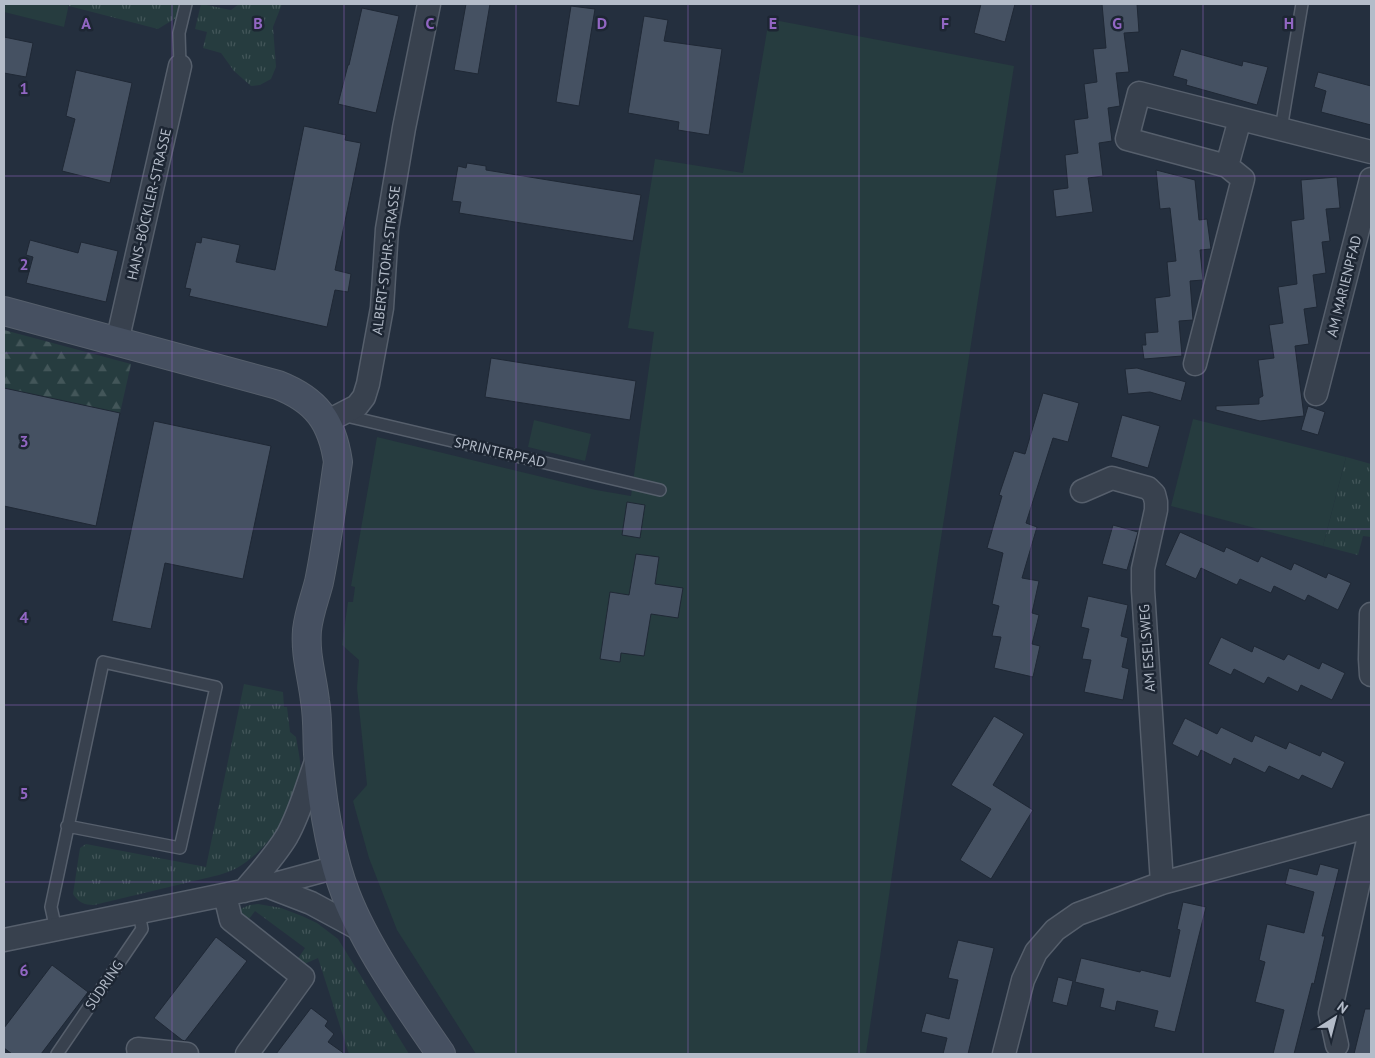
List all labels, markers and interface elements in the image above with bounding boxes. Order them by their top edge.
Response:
text: A [81,13,91,33]
text: B [253,13,263,33]
text: C [426,13,435,33]
text: D [597,13,607,33]
text: E [769,13,777,33]
text: F [941,13,949,33]
text: G [1112,13,1122,33]
text: H [1284,13,1294,33]
text: 1 [19,78,29,98]
street label: HANS-BÖCKLER-STRASSE [123,126,175,282]
street label: ALBERT-STOHR-STRASSE [368,184,404,336]
street label: AM MARIENPFAD [1323,233,1365,339]
text: 2 [19,254,29,274]
text: 3 [19,431,29,451]
street label: SPRINTERPFAD [453,433,547,471]
street label: AM ESELSWEG [1135,604,1159,692]
text: 4 [19,607,29,627]
text: 5 [19,783,29,803]
street label: SÜDRING [81,957,127,1013]
text: 6 [19,960,29,980]
north arrow [1310,993,1360,1043]
text: N [1334,997,1352,1017]

